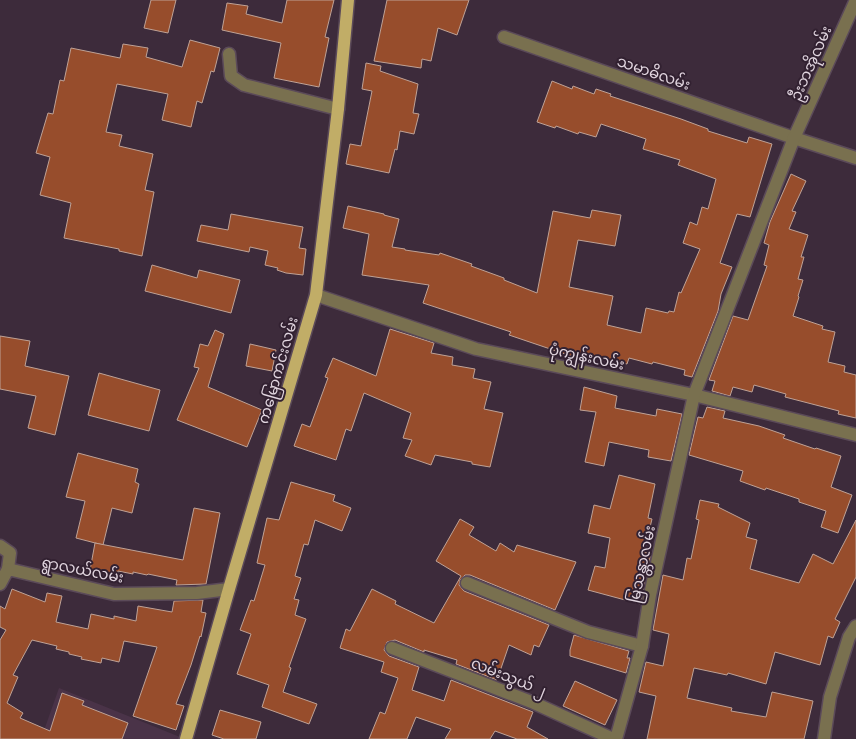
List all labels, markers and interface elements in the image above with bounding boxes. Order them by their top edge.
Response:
street label: ဦးဘအိုလမ်း [785,23,838,105]
street label: သမာဓိလမ်း [615,51,693,93]
street label: ကမြောကင်းလမ်း [253,314,305,427]
street label: ပုံကျွန်းလမ်း [547,339,626,378]
street label: မြသန္တာလမ်း [624,523,662,605]
street label: ရွာလယ်လမ်း [40,552,126,590]
street label: လမ်းသွယ် ၂ [467,653,549,703]

